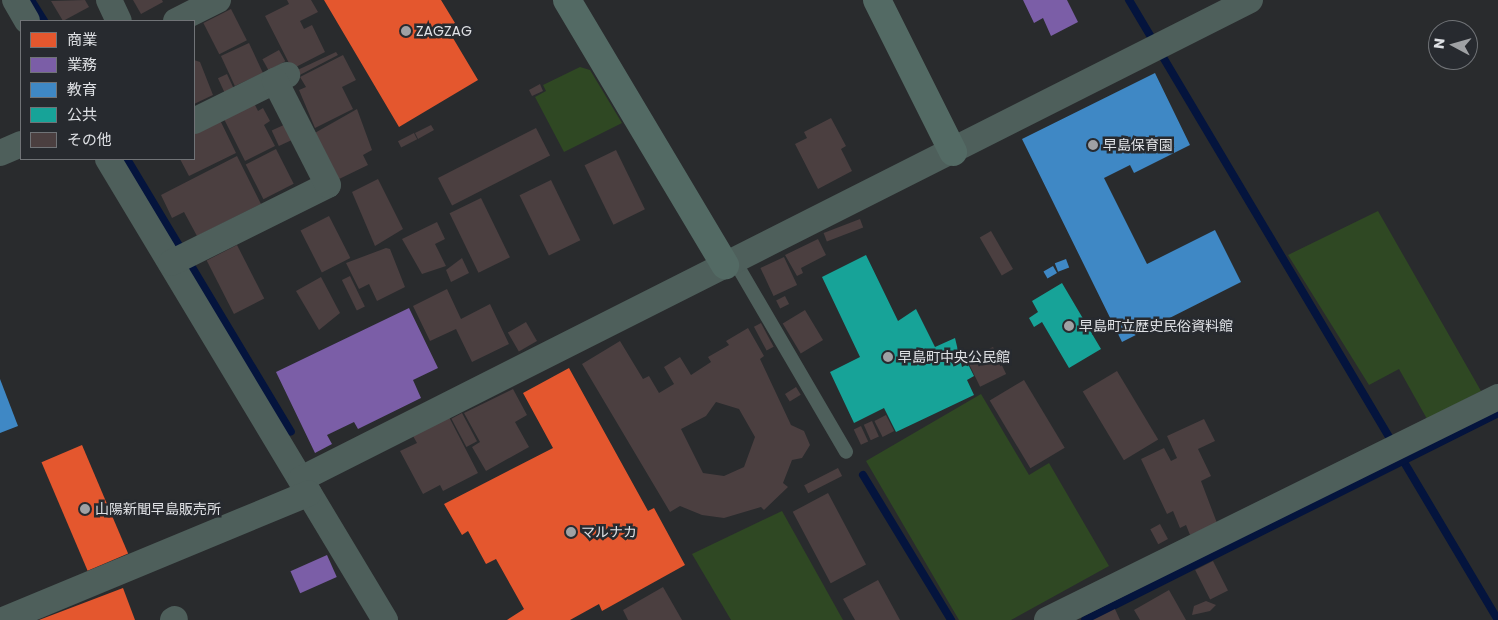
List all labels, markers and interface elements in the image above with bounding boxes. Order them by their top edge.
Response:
legend [20,20,195,160]
north arrow [1428,20,1478,70]
place label: ZAGZAG [416,23,472,39]
marker: ZAGZAG [400,25,412,37]
text: 商業 [67,29,97,50]
text: N [1429,37,1450,50]
text: 業務 [67,54,97,75]
text: 教育 [67,79,97,100]
text: 公共 [67,104,97,125]
text: その他 [67,129,112,150]
place label: 早島保育園 [1103,137,1173,153]
marker: 早島保育園 [1087,139,1099,151]
place label: 早島町立歴史民俗資料館 [1079,318,1233,334]
marker: 早島町立歴史民俗資料館 [1063,320,1075,332]
place label: 早島町中央公民館 [898,349,1010,365]
marker: 早島町中央公民館 [882,351,894,363]
place label: 山陽新聞早島販売所 [95,501,221,517]
marker: 山陽新聞早島販売所 [79,503,91,515]
place label: マルナカ [581,524,637,540]
marker: マルナカ [565,526,577,538]

